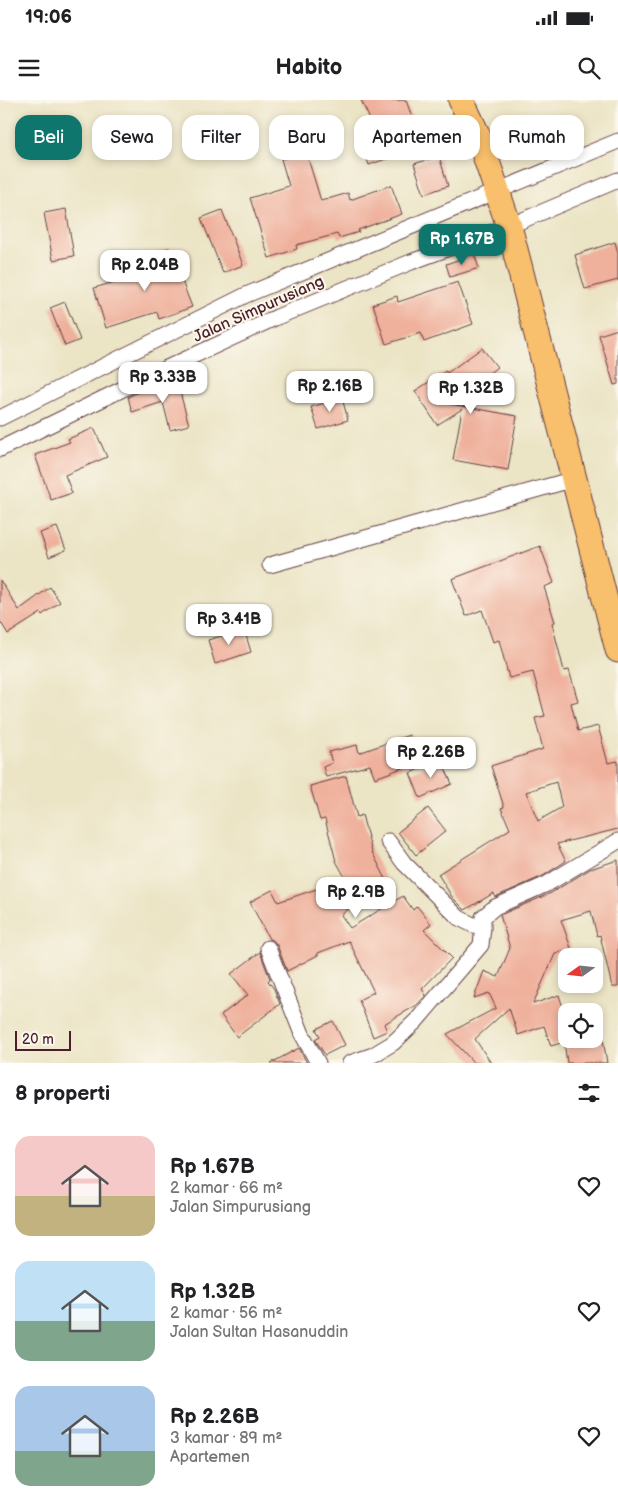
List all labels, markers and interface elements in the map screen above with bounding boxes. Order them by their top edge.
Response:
text: 19:06 [25,6,72,29]
icon: menu [15,54,43,82]
text: Habito [276,54,342,81]
icon: search [575,54,603,82]
chip: Beli [15,115,82,160]
chip: Sewa [92,115,172,160]
chip: Filter [182,115,259,160]
chip: Baru [269,115,344,160]
chip: Apartemen [354,115,480,160]
chip: Rumah [490,115,584,160]
pin: Rp 1.67B [410,224,514,266]
text: Rp 1.67B [430,230,494,249]
pin: Rp 2.04B [93,250,197,292]
text: Rp 2.04B [111,256,179,275]
street label: Jalan Simpurusiang [190,272,327,347]
pin: Rp 3.33B [111,362,215,404]
text: Rp 3.33B [129,368,197,387]
pin: Rp 2.16B [278,370,382,413]
pin: Rp 1.32B [419,372,523,415]
text: Rp 2.16B [297,377,363,396]
text: Rp 1.32B [439,379,503,398]
pin: Rp 3.41B [177,604,281,646]
text: Rp 3.41B [197,610,261,629]
pin: Rp 2.26B [379,736,483,779]
text: Rp 2.26B [397,743,465,762]
pin: Rp 2.9B [310,876,402,919]
text: Rp 2.9B [327,883,385,902]
north arrow [558,948,602,992]
map controls [558,948,603,1048]
button: locate [558,1003,603,1048]
scale bar [15,1028,71,1051]
text: 20 m [22,1031,54,1048]
icon: filters [575,1079,603,1107]
text: 8 properti [15,1081,110,1106]
text: Rp 1.67B [170,1154,255,1179]
icon: home [55,1156,115,1216]
icon: heart [575,1172,603,1200]
text: 2 kamar · 66 m² [170,1179,283,1198]
text: Jalan Simpurusiang [170,1198,311,1217]
text: Rp 1.32B [170,1279,255,1304]
icon: home [55,1281,115,1341]
icon: heart [575,1297,603,1325]
text: 2 kamar · 56 m² [170,1304,282,1323]
text: Jalan Sultan Hasanuddin [170,1323,348,1342]
text: Rp 2.26B [170,1404,259,1429]
icon: home [55,1406,115,1466]
icon: heart [575,1422,603,1450]
text: 3 kamar · 89 m² [170,1429,282,1448]
text: Apartemen [170,1448,250,1467]

